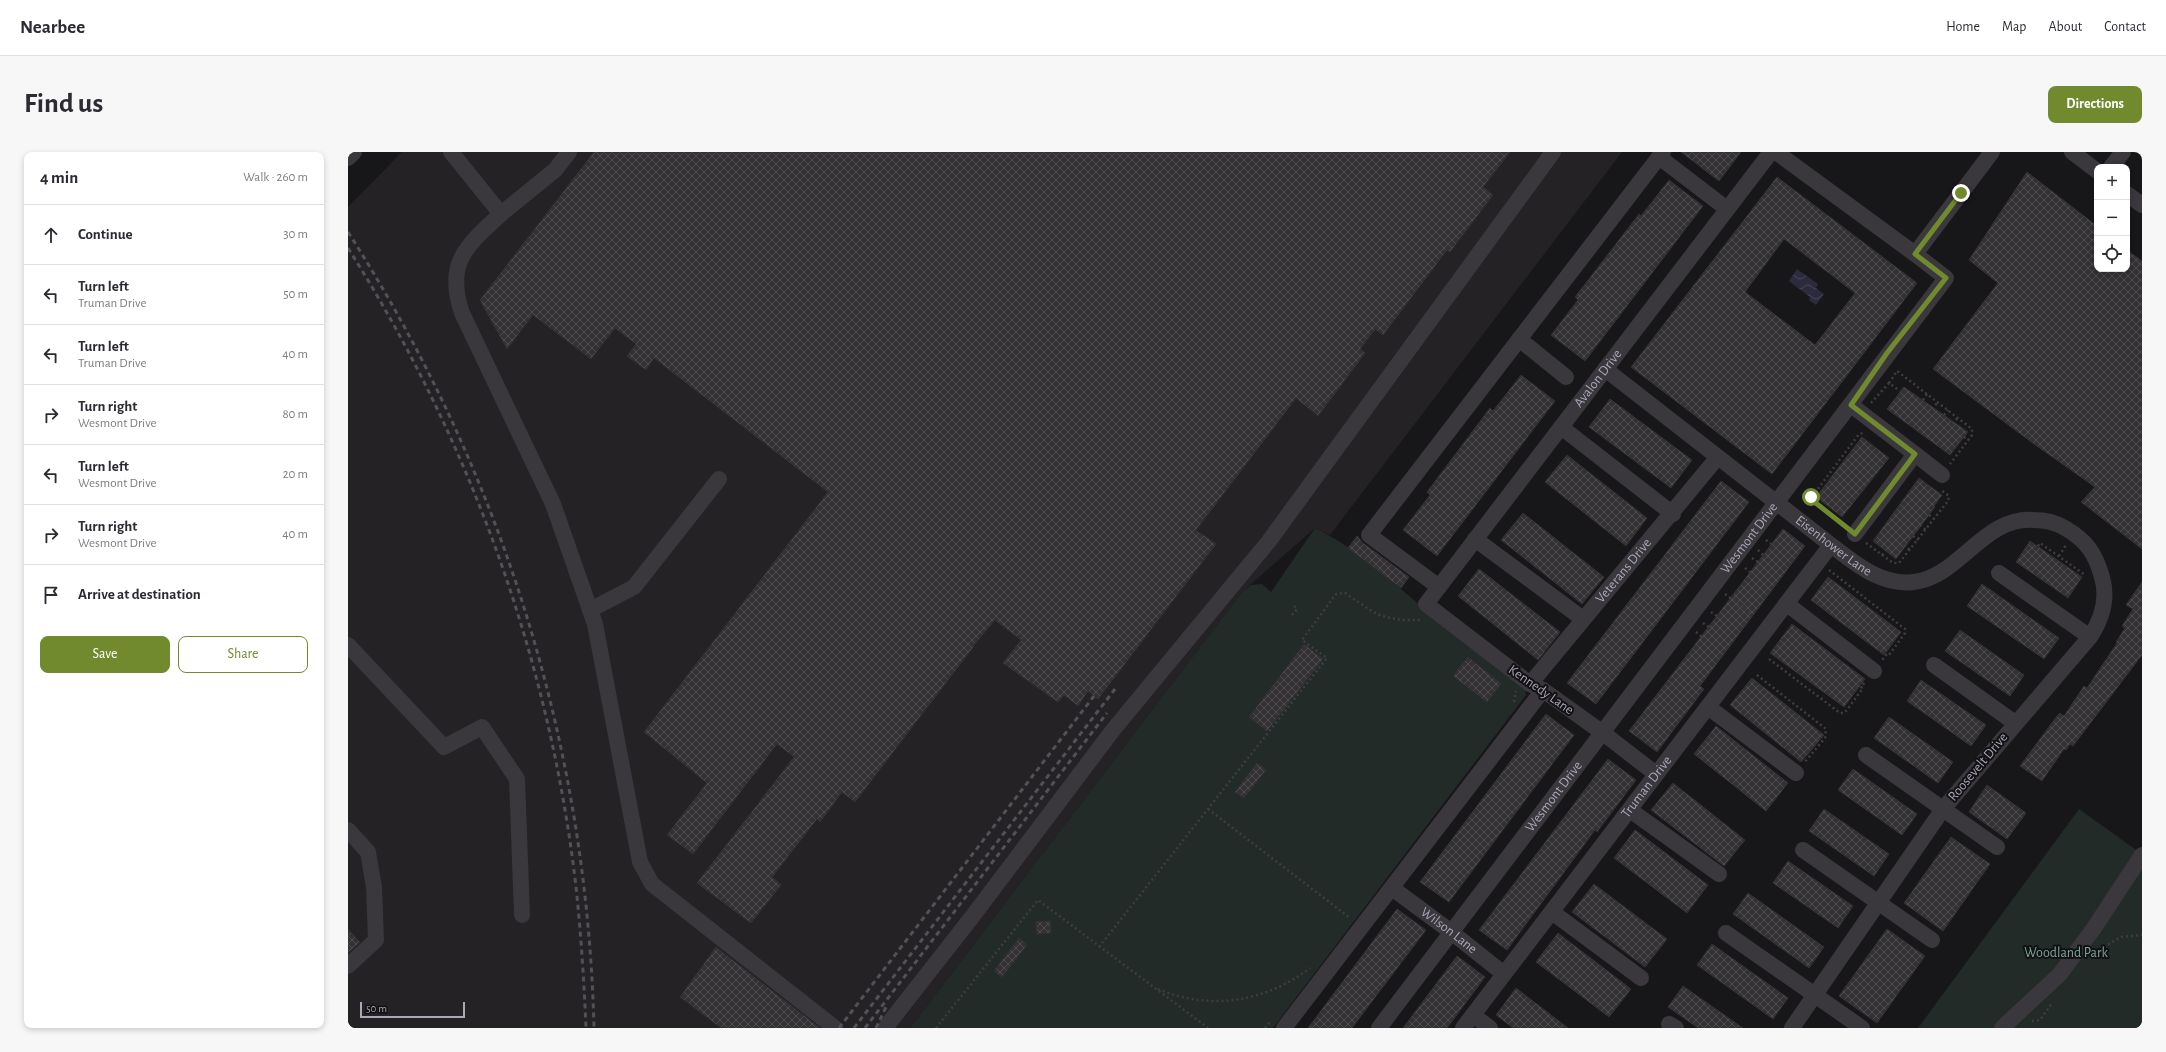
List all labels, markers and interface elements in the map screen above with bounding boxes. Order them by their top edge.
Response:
text: Nearbee [20,18,85,37]
text: Home [1946,20,1980,34]
text: Map [2002,20,2026,34]
text: About [2048,20,2082,34]
text: Contact [2104,20,2146,34]
button: Directions [2048,86,2142,123]
text: Find us [24,90,103,118]
map controls [2094,164,2130,272]
button: + [2094,164,2130,200]
text: 4 min [40,169,78,186]
text: Walk · 260 m [243,171,308,184]
route end [1952,184,1970,202]
button: − [2094,200,2130,236]
icon: ahead [40,224,62,246]
text: Continue [78,227,133,242]
text: 30 m [283,228,308,241]
button: locate [2094,236,2130,272]
text: Turn left [78,279,129,294]
icon: left [40,284,62,306]
text: 50 m [283,288,308,301]
text: Truman Drive [78,297,146,310]
text: Turn left [78,339,129,354]
icon: left [40,344,62,366]
street label: Avalon Drive [1572,347,1625,410]
text: 40 m [282,348,308,361]
text: Truman Drive [78,357,146,370]
text: Turn right [78,399,137,414]
icon: right [40,404,62,426]
text: 80 m [282,408,308,421]
text: Wesmont Drive [78,417,157,430]
text: Turn left [78,459,129,474]
icon: left [40,464,62,486]
text: 20 m [283,468,308,481]
text: Wesmont Drive [78,477,157,490]
route start [1802,488,1820,506]
street label: Wesmont Drive [1718,500,1780,576]
street label: Eisenhower Lane [1793,513,1874,579]
text: Turn right [78,519,137,534]
icon: right [40,524,62,546]
text: 40 m [282,528,308,541]
street label: Veterans Drive [1593,536,1654,606]
text: Wesmont Drive [78,537,157,550]
icon: arrive [40,584,62,606]
text: Arrive at destination [78,587,201,602]
button: Save [40,636,170,673]
button: Share [178,636,308,673]
street label: Kennedy Lane [1506,662,1576,718]
street label: Roosevelt Drive [1946,730,2010,804]
street label: Truman Drive [1619,753,1675,821]
street label: Wesmont Drive [1523,759,1585,835]
street label: Wilson Lane [1418,905,1480,957]
park label: Woodland Park [2024,946,2108,960]
scale bar [360,1000,465,1019]
text: 50 m [366,1003,387,1014]

